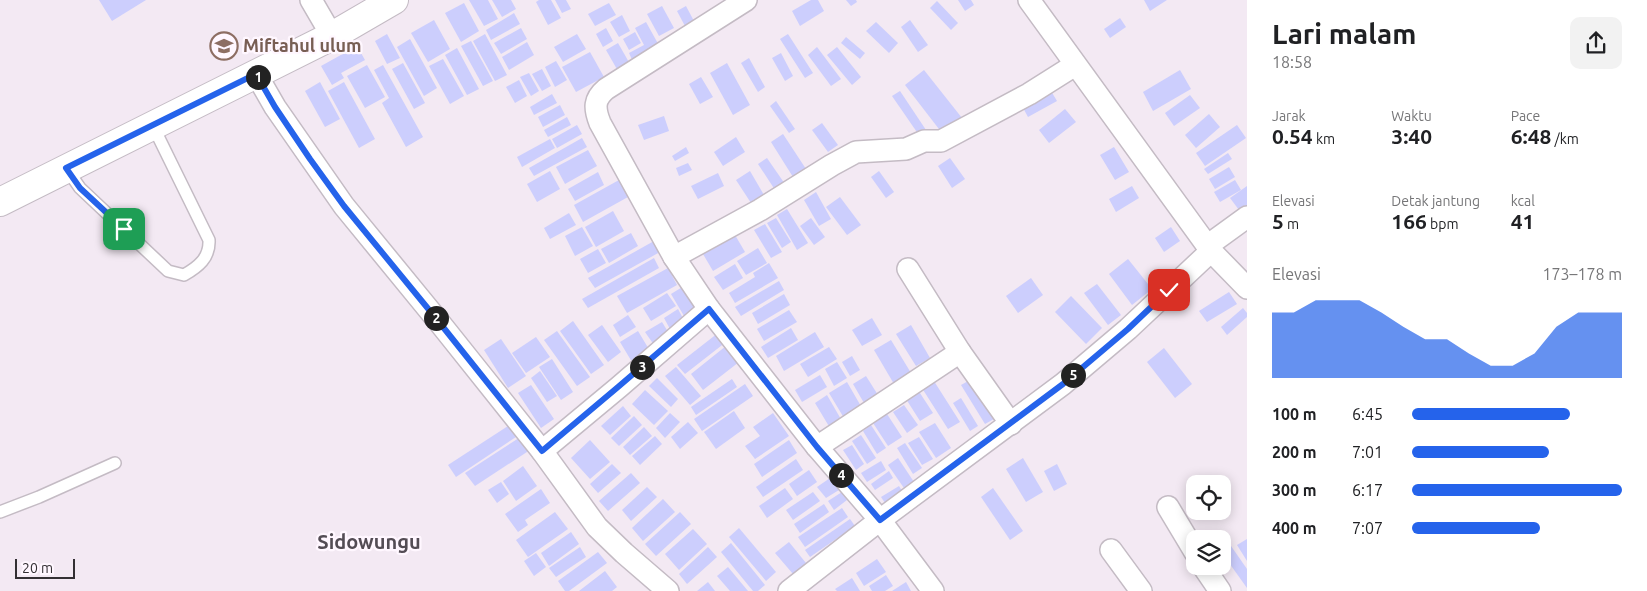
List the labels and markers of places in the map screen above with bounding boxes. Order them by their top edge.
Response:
school or university icon: Miftahul ulum [209,31,239,61]
place label: Miftahul ulum [243,35,362,55]
pin: 1 [246,64,270,90]
pin [103,208,145,250]
pin [1148,269,1190,311]
pin: 2 [424,306,448,330]
pin: 3 [630,354,654,380]
pin: 5 [1060,362,1086,388]
pin: 4 [828,462,854,488]

